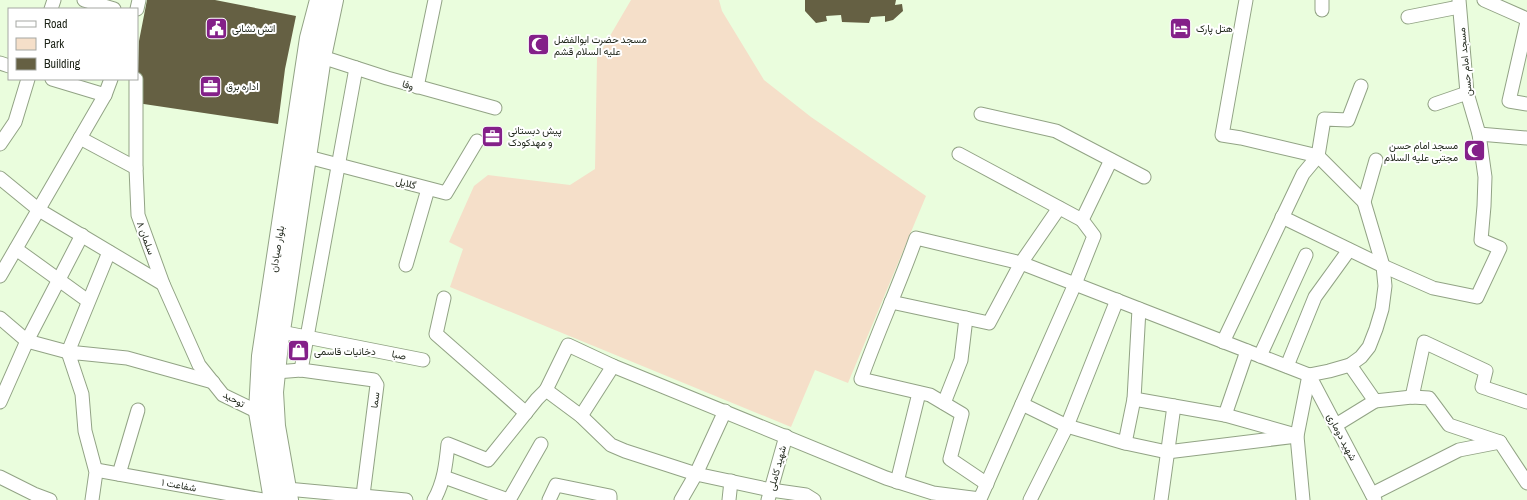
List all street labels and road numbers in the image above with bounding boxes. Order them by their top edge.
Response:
street label: مسجد امام حسن [1455,27,1475,97]
street label: وفا [401,77,415,93]
street label: گلایل [394,174,418,192]
street label: سلمان ۸ [134,220,158,256]
street label: بلوار صیادان [267,225,287,273]
street label: صبا [391,347,407,363]
street label: توحید [221,388,247,410]
street label: سما [368,391,382,409]
street label: شهید دوماری [1324,411,1360,463]
street label: شهید کاملی [765,444,789,492]
street label: شفاعت ۱ [161,476,198,494]

